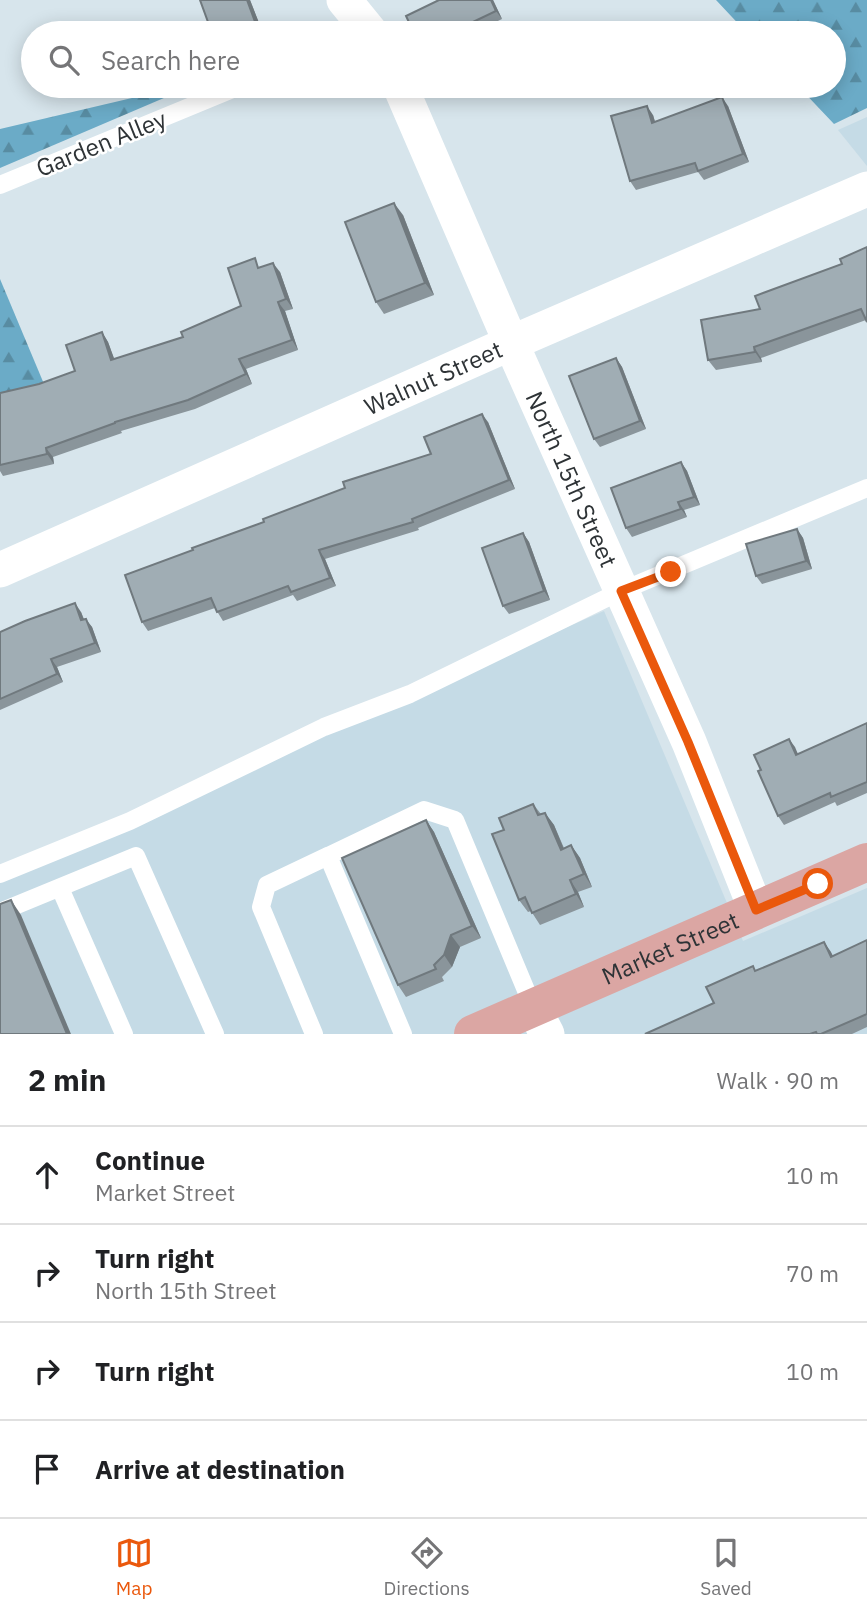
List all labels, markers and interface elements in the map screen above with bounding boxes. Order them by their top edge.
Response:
search box [21,21,846,98]
icon: search [45,41,83,79]
text: Search here [101,43,240,77]
street label: Garden Alley [31,102,171,184]
street label: Walnut Street [359,333,507,422]
street label: North 15th Street [519,386,625,572]
route end [655,556,686,587]
route start [802,868,833,899]
street label: Market Street [596,904,744,992]
text: 2 min [28,1060,106,1099]
text: Walk · 90 m [717,1065,839,1095]
text: Continue [95,1143,205,1177]
icon: ahead [28,1156,66,1194]
text: 10 m [786,1160,839,1190]
text: Market Street [95,1177,235,1207]
text: Turn right [95,1241,214,1275]
icon: right [28,1254,66,1292]
text: 70 m [786,1258,839,1288]
text: North 15th Street [95,1275,277,1305]
icon: right [28,1352,66,1390]
text: Turn right [95,1354,214,1388]
text: 10 m [786,1356,839,1386]
icon: arrive [28,1450,66,1488]
text: Arrive at destination [95,1452,345,1486]
tab: Map [115,1534,153,1600]
tab: Directions [383,1534,470,1600]
tab: Saved [700,1534,752,1600]

